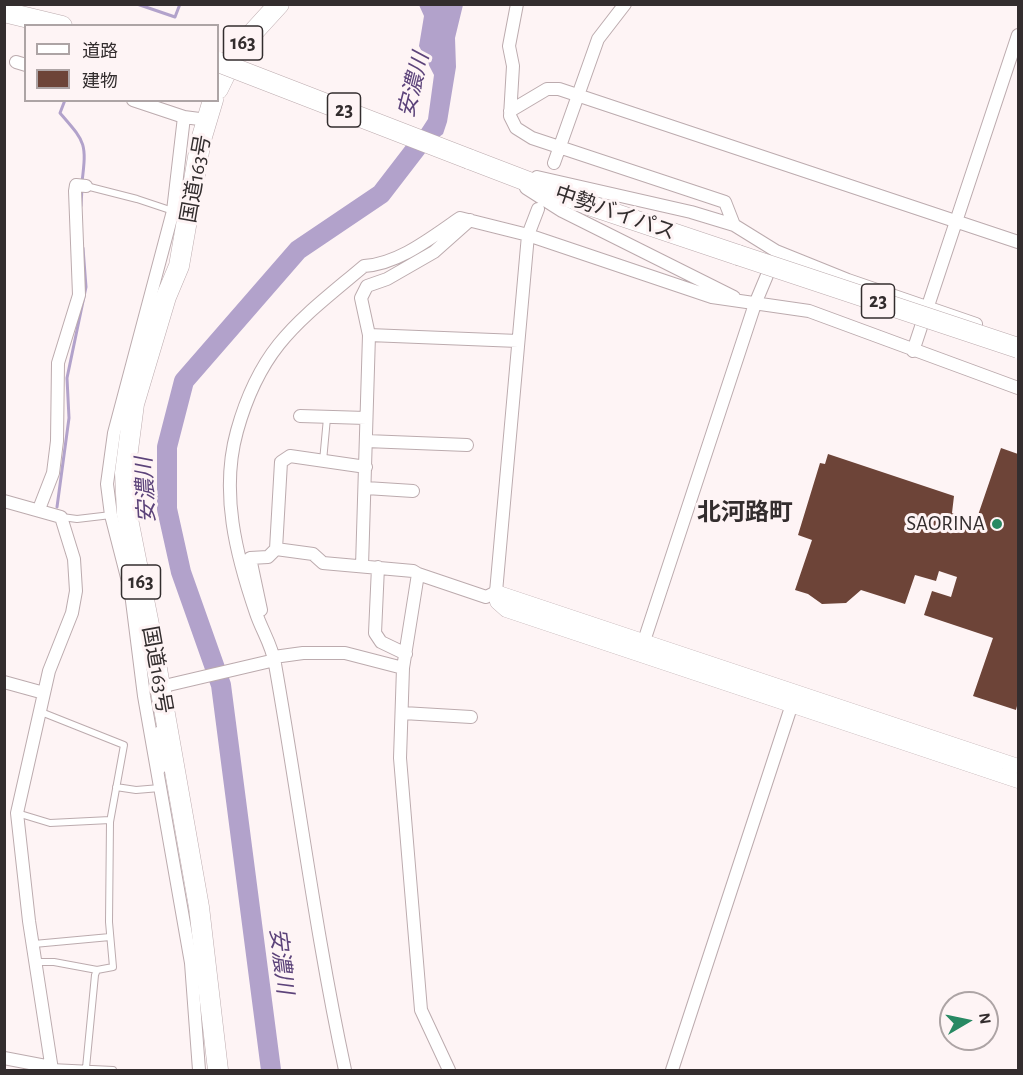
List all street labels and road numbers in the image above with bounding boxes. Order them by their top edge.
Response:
road number: 163 [224,26,262,60]
road number: 23 [328,93,360,127]
street label: 国道163号 [176,133,216,225]
street label: 中勢バイパス [551,181,679,245]
road number: 23 [862,284,894,318]
road number: 163 [122,565,160,599]
street label: 国道163号 [137,624,177,716]

